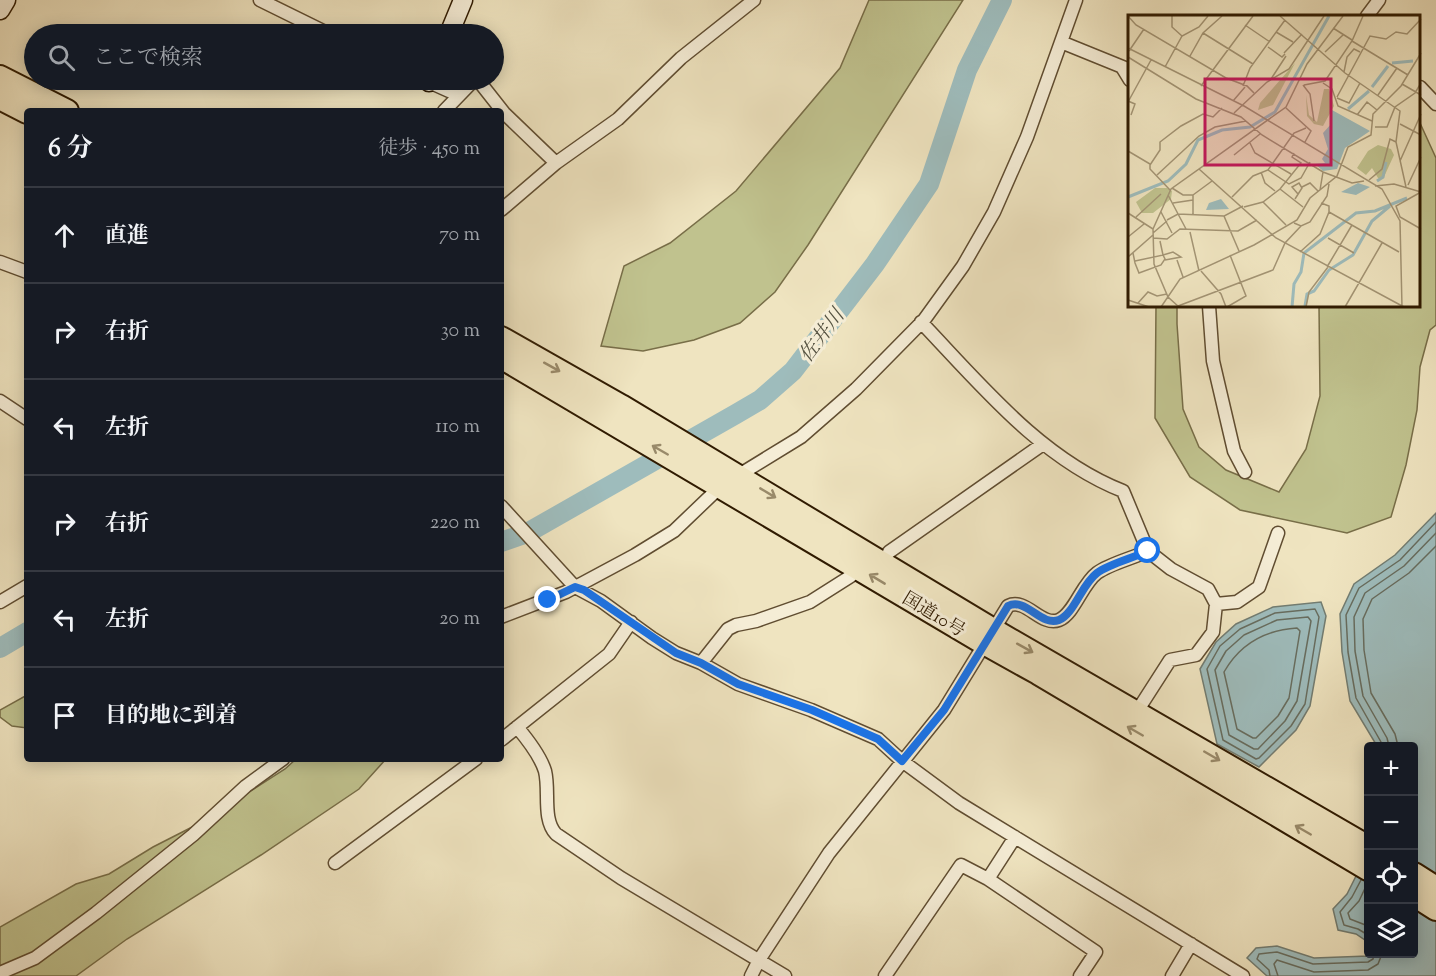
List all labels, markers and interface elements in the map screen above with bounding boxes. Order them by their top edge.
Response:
inset map [1128,15,1421,308]
search box [24,24,504,90]
icon: search [45,41,78,74]
text: ここで検索 [93,43,203,75]
text: 6 分 [48,131,92,168]
text: 徒歩 · 450 m [378,135,480,164]
icon: ahead [48,219,81,252]
text: 直進 [105,221,149,253]
text: 70 m [439,221,480,250]
water label: 佐井川 [793,302,854,369]
icon: right [48,315,81,348]
text: 右折 [105,317,149,349]
text: 30 m [441,317,480,346]
one-way arrow [543,361,560,373]
icon: left [48,411,81,444]
text: 左折 [105,413,149,445]
text: 110 m [435,413,480,442]
one-way arrow [651,444,668,456]
one-way arrow [759,488,776,500]
icon: right [48,507,81,540]
text: 右折 [105,509,149,541]
text: 220 m [430,509,480,538]
route start [1134,537,1160,563]
one-way arrow [869,573,886,585]
route end [534,586,560,612]
street label: 国道10号 [897,587,969,645]
icon: left [48,603,81,636]
text: 左折 [105,605,149,637]
text: 20 m [439,605,480,634]
one-way arrow [1017,642,1034,654]
icon: arrive [48,699,81,732]
text: 目的地に到着 [105,701,237,733]
one-way arrow [1127,725,1144,737]
map controls [1364,742,1418,958]
button: + [1364,742,1418,796]
one-way arrow [1203,750,1220,762]
button: − [1364,796,1418,850]
one-way arrow [1295,824,1312,836]
button: locate [1364,850,1418,904]
button: layers [1364,904,1418,958]

